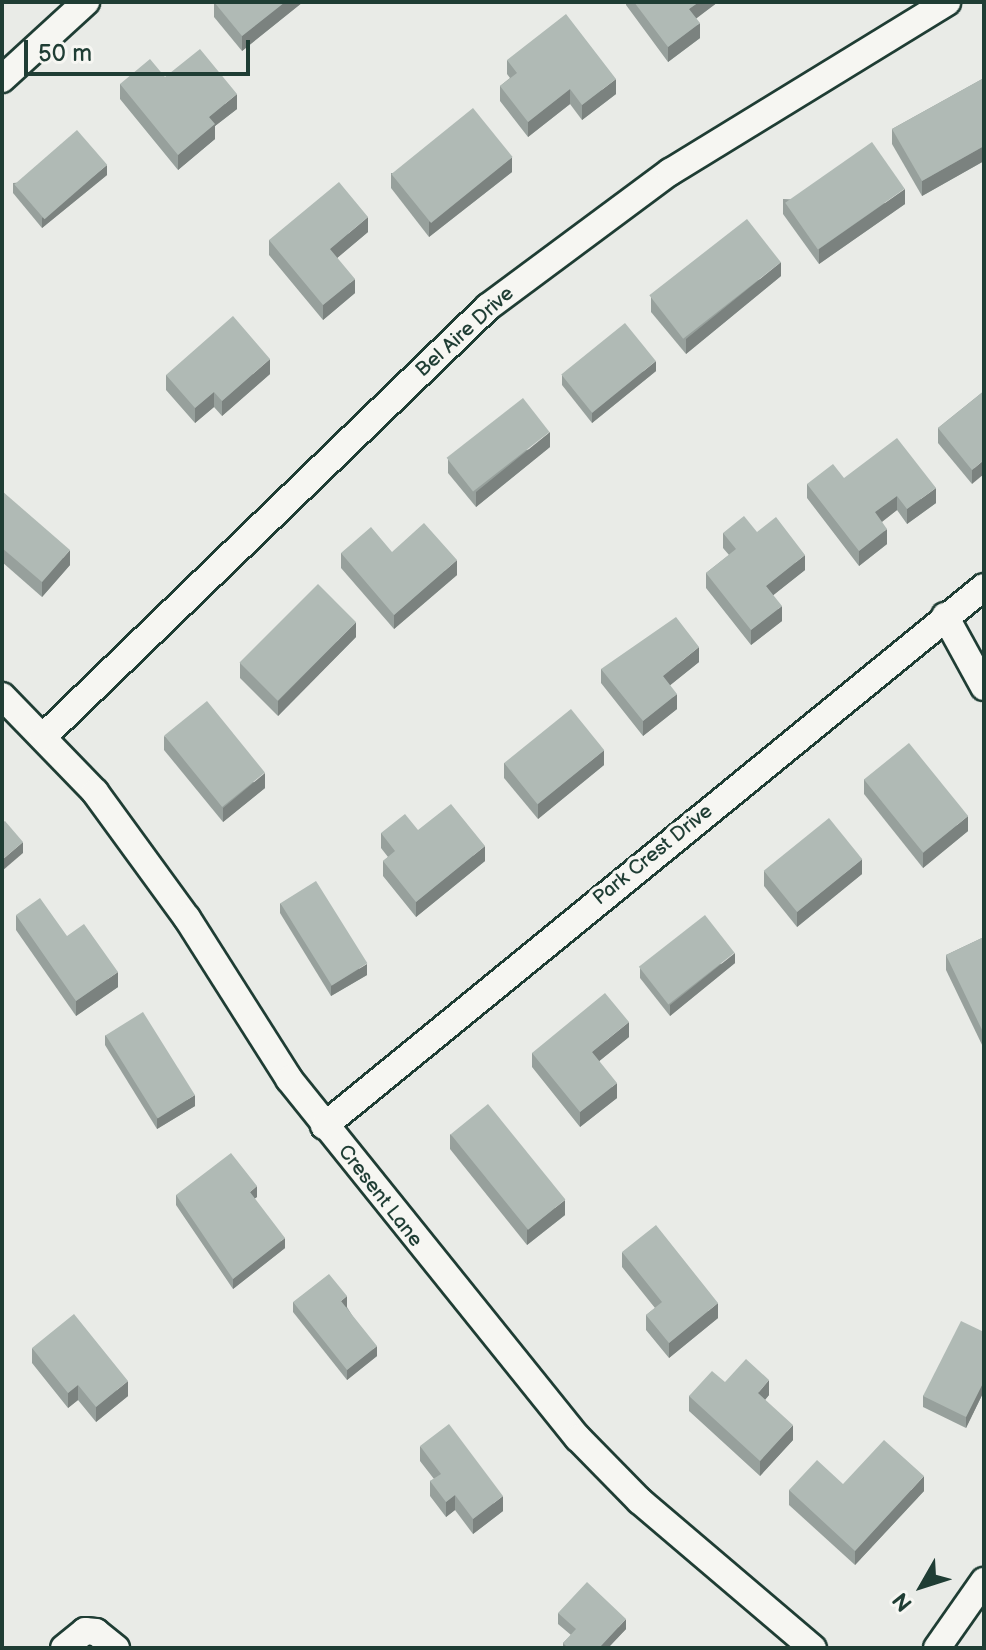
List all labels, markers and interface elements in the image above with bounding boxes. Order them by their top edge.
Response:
scale bar [28,24,254,74]
text: 50 m [38,39,92,68]
street label: Bel Aire Drive [411,282,519,382]
street label: Park Crest Drive [588,799,718,911]
street label: Cresent Lane [333,1140,427,1252]
north arrow [882,1546,962,1626]
text: N [887,1586,919,1616]

